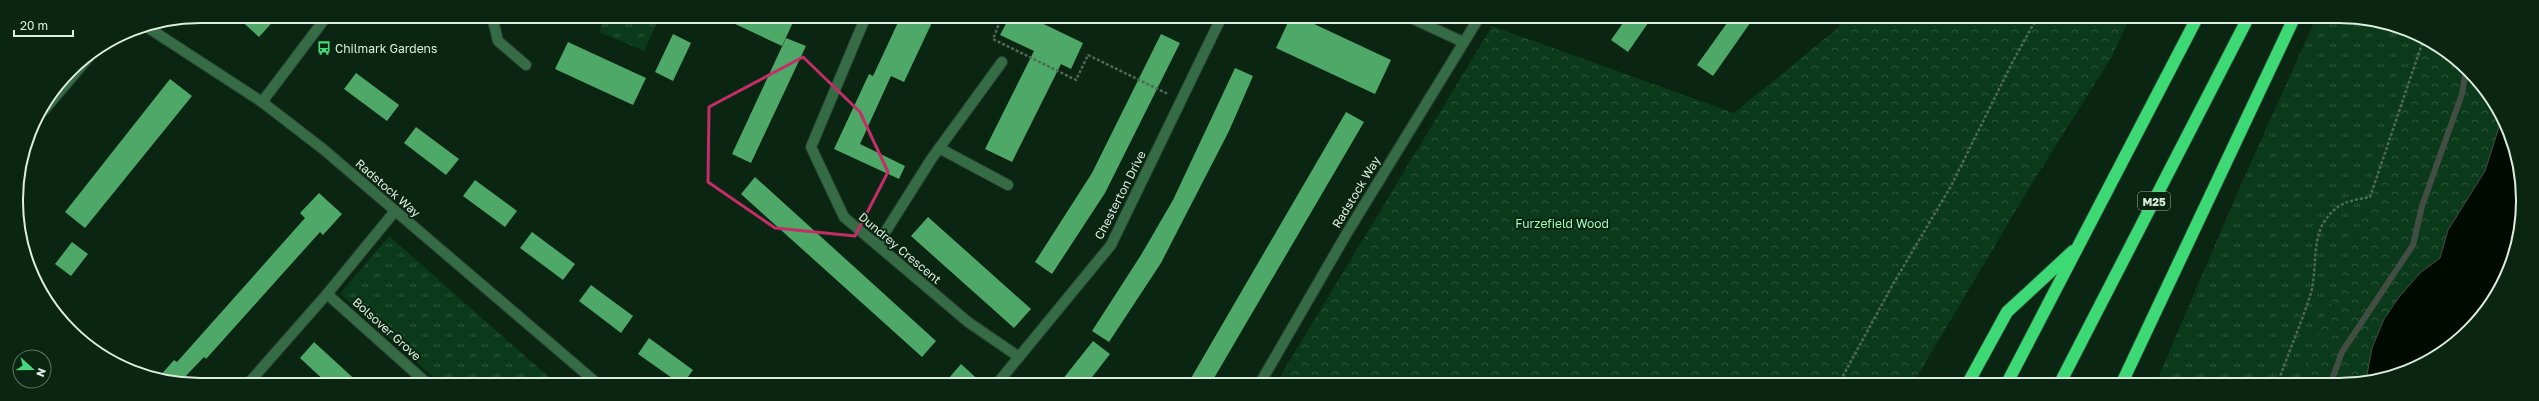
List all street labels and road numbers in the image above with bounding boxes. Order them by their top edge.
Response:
street label: Chesterton Drive [1091,148,1149,242]
street label: Radstock Way [1329,153,1383,231]
street label: Radstock Way [352,156,424,220]
road number: M25 [2138,192,2170,210]
street label: Dundrey Crescent [856,209,944,287]
street label: Bolsover Grove [350,294,424,364]

